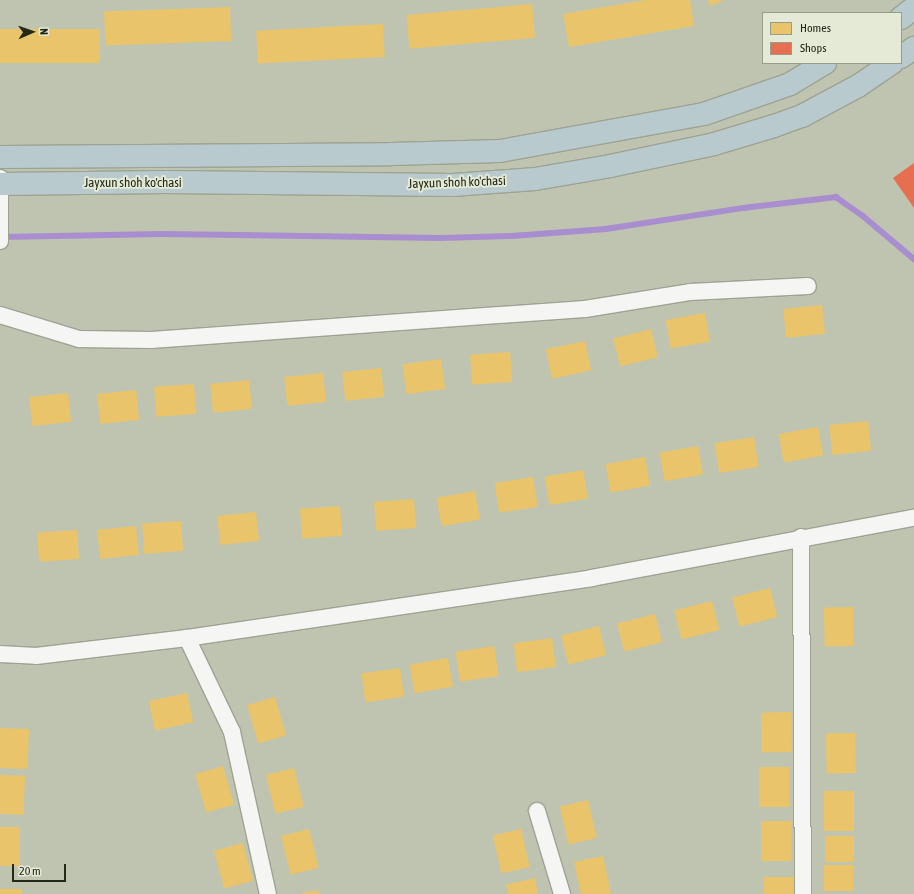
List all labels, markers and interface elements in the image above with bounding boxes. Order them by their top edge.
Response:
north arrow [12,12,52,52]
legend [762,12,902,64]
text: Homes [800,21,831,35]
text: N [38,28,50,35]
text: Shops [800,41,826,55]
street label: Jayxun shoh ko'chasi [408,174,506,192]
street label: Jayxun shoh ko'chasi [84,175,182,191]
scale bar [14,856,68,882]
text: 20 m [19,864,41,878]

